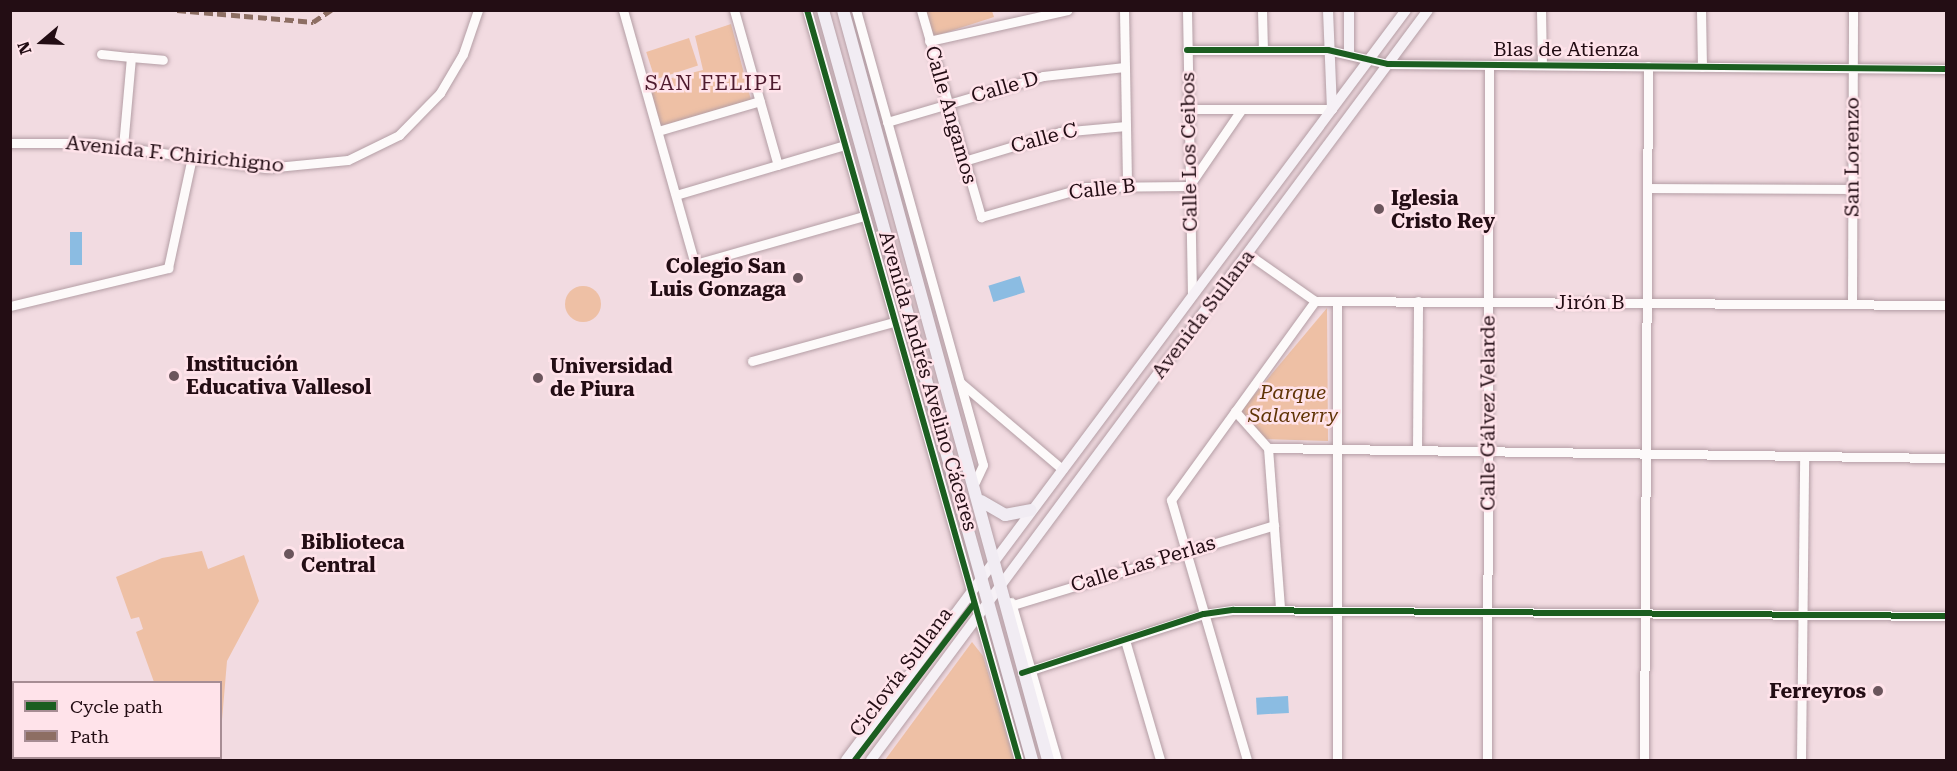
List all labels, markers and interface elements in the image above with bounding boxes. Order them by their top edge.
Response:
north arrow [12,12,72,72]
street label: Blas de Atienza [1493,37,1639,61]
text: N [14,39,35,57]
street label: Calle Angamos [920,43,982,187]
street label: Calle D [969,66,1041,108]
district label: SAN FELIPE [645,70,783,96]
street label: Calle Los Ceibos [1176,72,1202,232]
street label: San Lorenzo [1840,97,1864,217]
street label: Calle C [1008,118,1080,158]
street label: Avenida F. Chirichigno [65,131,285,177]
street label: Calle B [1067,174,1137,204]
place label: Iglesia Cristo Rey [1391,186,1495,233]
marker: Iglesia Cristo Rey [1372,202,1386,216]
street label: Avenida Andrés Avelino Cáceres [874,228,982,534]
street label: Avenida Sullana [1147,245,1259,383]
place label: Colegio San Luis Gonzaga [650,254,786,301]
marker: Colegio San Luis Gonzaga [791,271,805,285]
street label: Jirón B [1555,290,1625,314]
street label: Calle Gálvez Velarde [1476,315,1500,511]
place label: Institución Educativa Vallesol [186,352,371,399]
place label: Universidad de Piura [550,354,673,401]
marker: Institución Educativa Vallesol [167,369,181,383]
marker: Universidad de Piura [531,371,545,385]
park label: Parque Salaverry [1248,381,1338,428]
place label: Biblioteca Central [301,530,404,577]
street label: Calle Las Perlas [1068,531,1218,597]
marker: Biblioteca Central [282,547,296,561]
street label: Ciclovía Sullana [845,603,957,741]
place label: Ferreyros [1769,679,1866,703]
legend [12,681,222,759]
marker: Ferreyros [1871,684,1885,698]
text: Cycle path [70,696,163,717]
text: Path [70,726,109,747]

